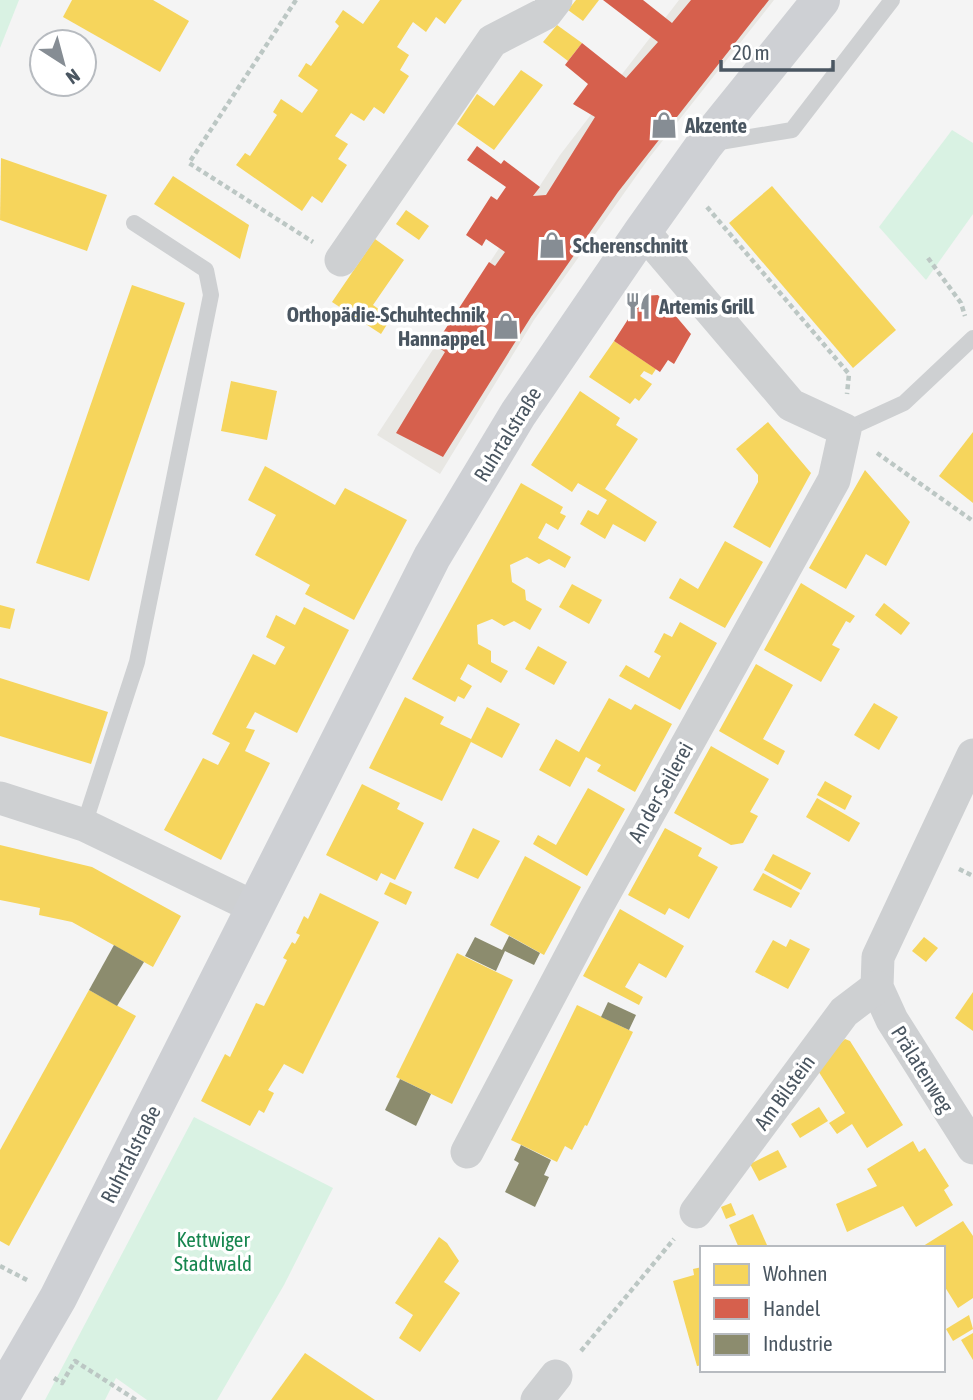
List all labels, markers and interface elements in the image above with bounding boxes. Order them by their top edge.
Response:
north arrow [28,28,98,98]
scale bar [721,28,833,72]
text: 20 m [732,40,770,64]
text: N [62,65,84,89]
shop icon: Akzente [649,110,679,140]
place label: Akzente [684,113,747,137]
shop icon: Scherenschnitt [537,230,567,260]
place label: Scherenschnitt [573,233,688,257]
restaurant icon: Artemis Grill [623,291,653,321]
place label: Artemis Grill [658,294,755,318]
place label: Orthopädie-Schuhtechnik Hannappel [287,302,486,350]
shop icon: Orthopädie-Schuhtechnik Hannappel [491,311,521,341]
street label: Ruhrtalstraße [469,382,545,486]
street label: An der Seilerei [623,738,697,846]
street label: Prälatenweg [887,1021,959,1117]
street label: Am Bilstein [749,1050,819,1134]
street label: Ruhrtalstraße [95,1101,165,1207]
park label: Kettwiger Stadtwald [174,1227,252,1275]
legend [700,1246,945,1372]
text: Wohnen [763,1261,828,1285]
text: Handel [763,1296,821,1320]
text: Industrie [763,1331,833,1355]

